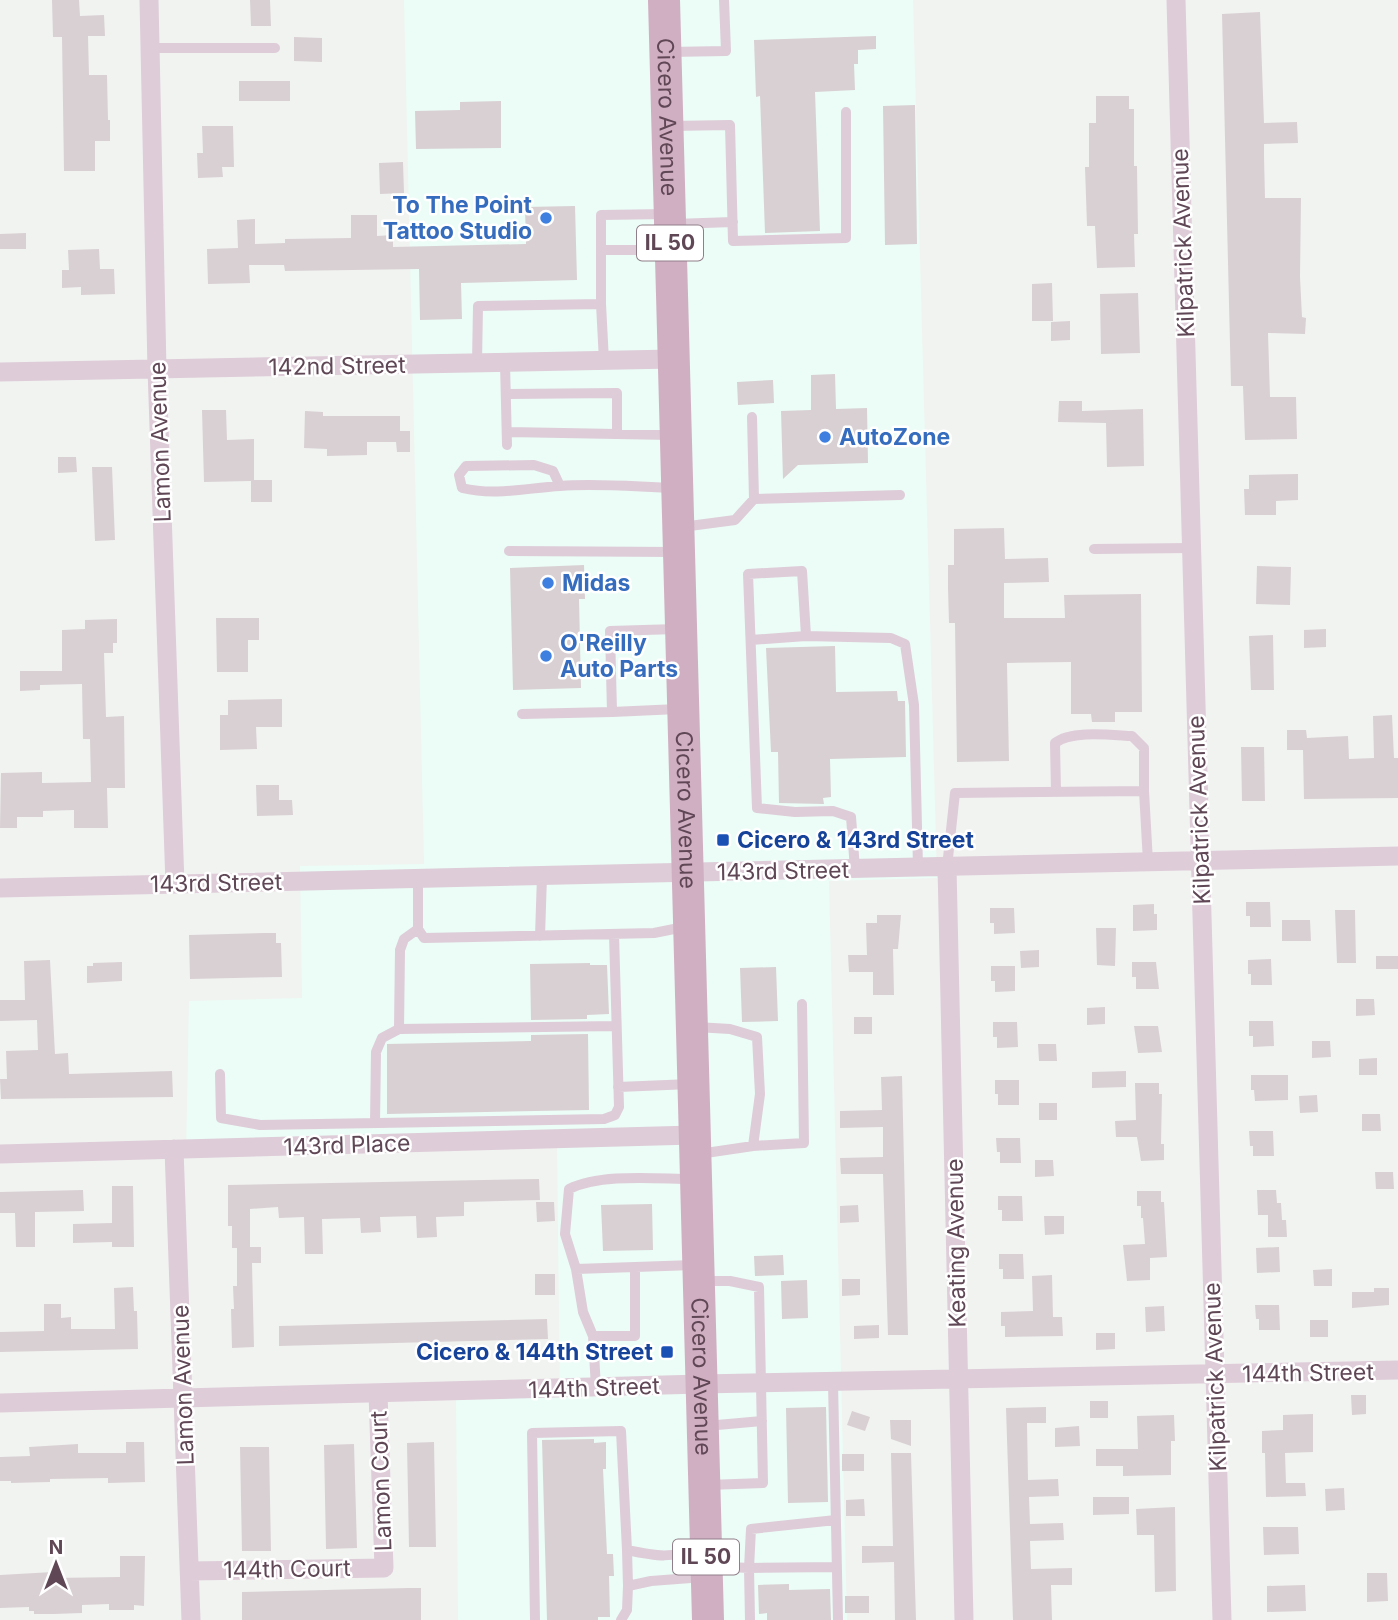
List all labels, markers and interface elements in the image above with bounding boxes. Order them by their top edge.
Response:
street label: Cicero Avenue [651,37,683,196]
street label: Kilpatrick Avenue [1166,148,1200,338]
place label: To The Point Tattoo Studio [383,191,533,245]
marker: To The Point Tattoo Studio [538,210,554,226]
road number: IL 50 [637,226,703,260]
street label: 142nd Street [268,351,406,381]
street label: Lamon Avenue [143,361,177,523]
place label: AutoZone [839,423,950,451]
marker: AutoZone [817,429,833,445]
place label: Midas [562,569,631,597]
marker: Midas [540,575,556,591]
place label: O'Reilly Auto Parts [560,629,678,683]
marker: O'Reilly Auto Parts [538,648,554,664]
street label: Kilpatrick Avenue [1182,715,1216,905]
street label: Cicero Avenue [670,730,702,889]
place label: Cicero & 143rd Street [737,826,974,854]
marker: Cicero & 143rd Street [715,832,731,848]
street label: 143rd Street [717,856,850,886]
street label: 143rd Street [150,868,283,898]
street label: 143rd Place [283,1129,411,1161]
street label: Keating Avenue [941,1158,971,1328]
street label: Kilpatrick Avenue [1198,1282,1232,1472]
street label: Cicero Avenue [685,1297,718,1456]
street label: Lamon Avenue [166,1304,200,1466]
place label: Cicero & 144th Street [416,1338,654,1366]
marker: Cicero & 144th Street [659,1344,675,1360]
street label: 144th Street [1242,1358,1374,1388]
street label: 144th Street [528,1372,661,1404]
street label: Lamon Court [365,1410,397,1552]
north arrow [21,1529,91,1599]
text: N [49,1536,63,1559]
road number: IL 50 [673,1540,739,1574]
street label: 144th Court [223,1554,351,1584]

